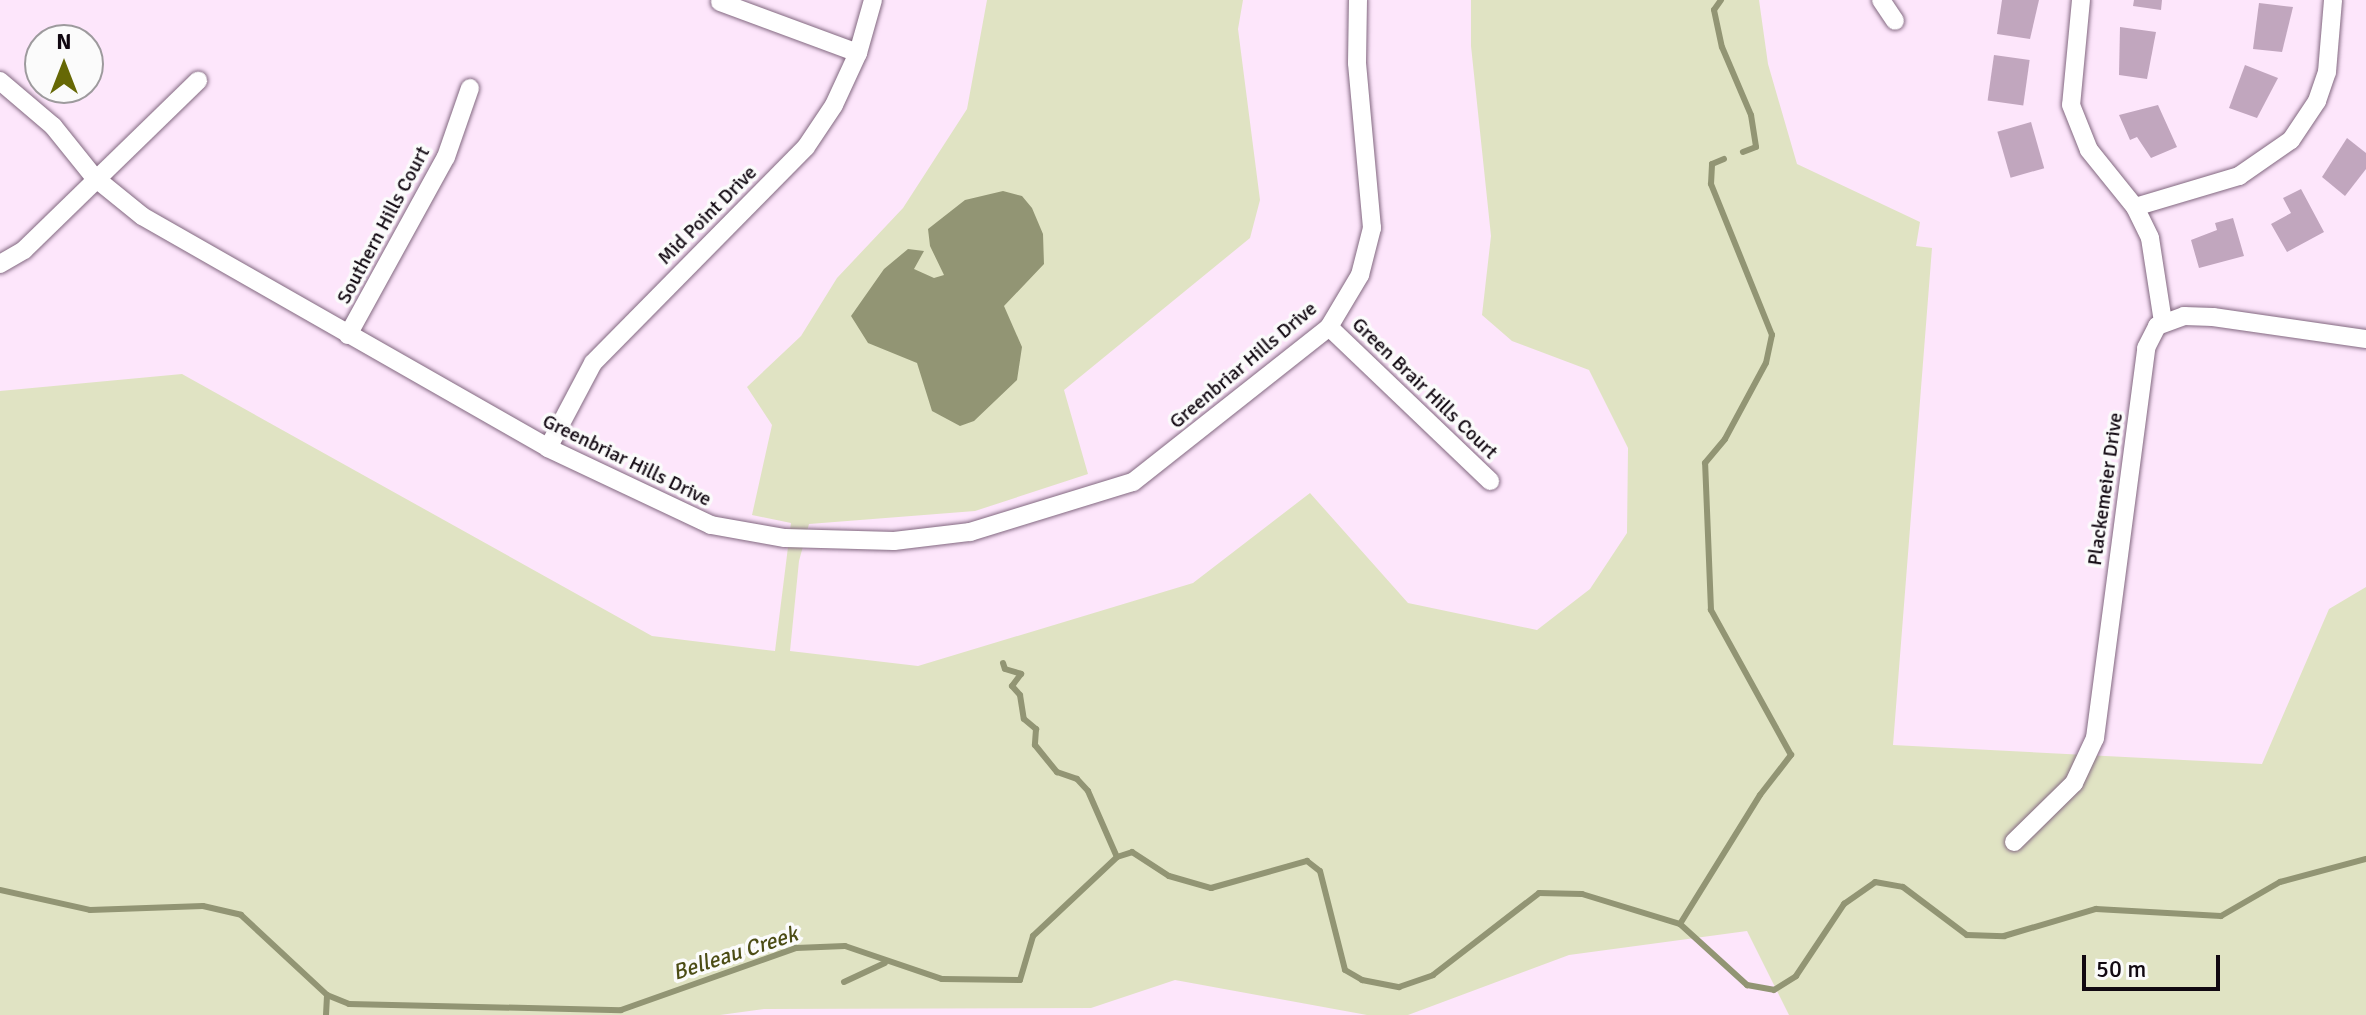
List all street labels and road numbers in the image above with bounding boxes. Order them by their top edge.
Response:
street label: Southern Hills Court [331,142,435,308]
street label: Mid Point Drive [652,160,762,270]
street label: Greenbriar Hills Drive [1165,296,1321,434]
street label: Green Brair Hills Court [1347,312,1503,464]
street label: Greenbriar Hills Drive [539,409,715,511]
street label: Plackemeier Drive [2082,411,2128,567]

